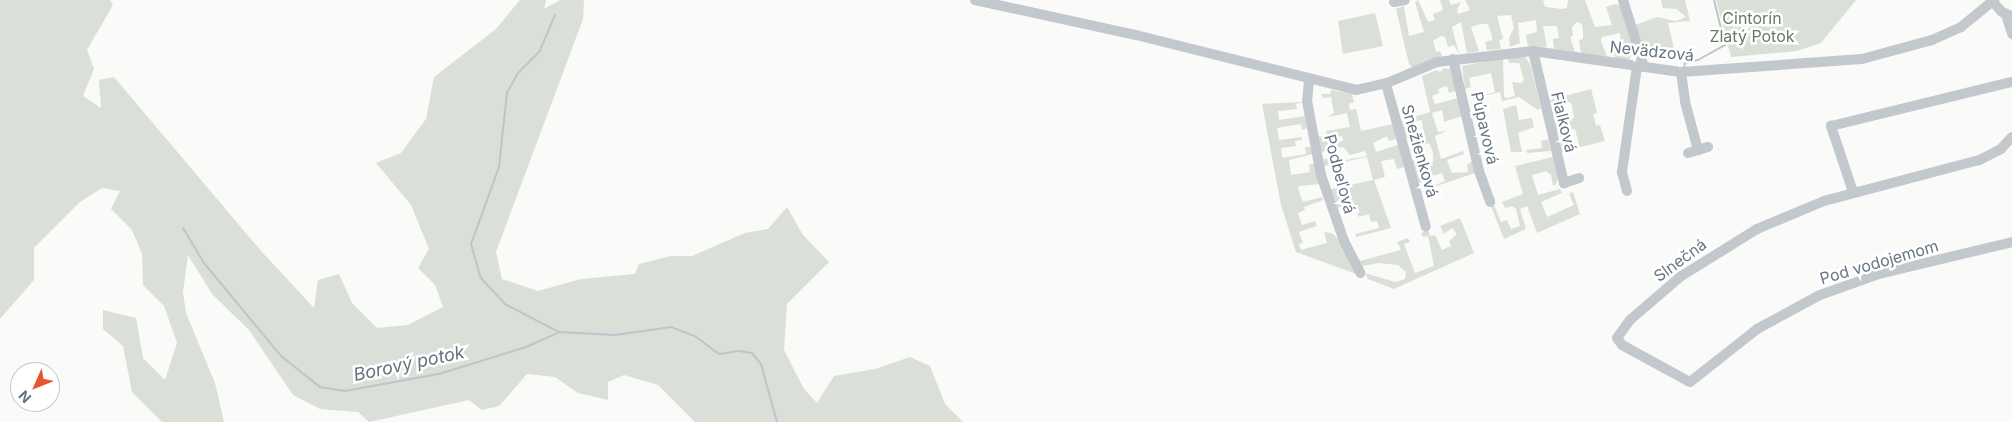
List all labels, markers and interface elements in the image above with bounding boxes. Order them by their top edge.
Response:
park label: Cintorín Zlatý Potok [1709,8,1795,46]
street label: Nevädzová [1609,37,1695,65]
street label: Púpavová [1467,90,1503,166]
street label: Fialková [1547,90,1581,154]
street label: Snežienková [1398,102,1442,200]
street label: Podbeľová [1320,132,1360,216]
street label: Slnečná [1650,234,1710,286]
street label: Pod vodojemom [1817,236,1941,288]
water label: Borový potok [351,342,467,386]
north arrow [10,362,60,412]
text: N [15,387,34,407]

